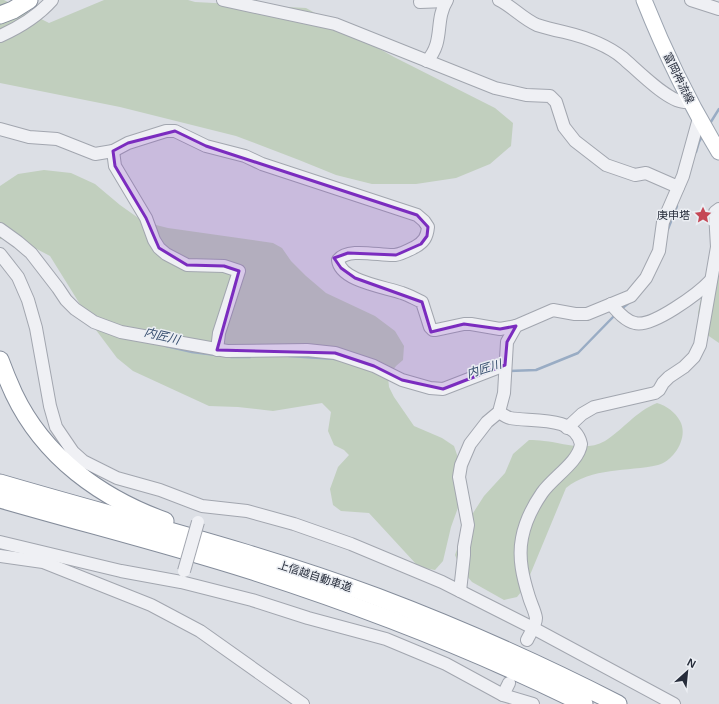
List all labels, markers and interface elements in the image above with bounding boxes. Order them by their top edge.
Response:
street label: 富岡神流線 [662,51,696,105]
place icon: 庚申塔 [693,205,713,225]
place label: 庚申塔 [657,209,690,221]
water label: 内匠川 [143,325,183,348]
water label: 内匠川 [465,356,505,381]
street label: 上信越自動車道 [277,558,353,594]
north arrow [667,652,707,692]
text: N [685,656,698,670]

